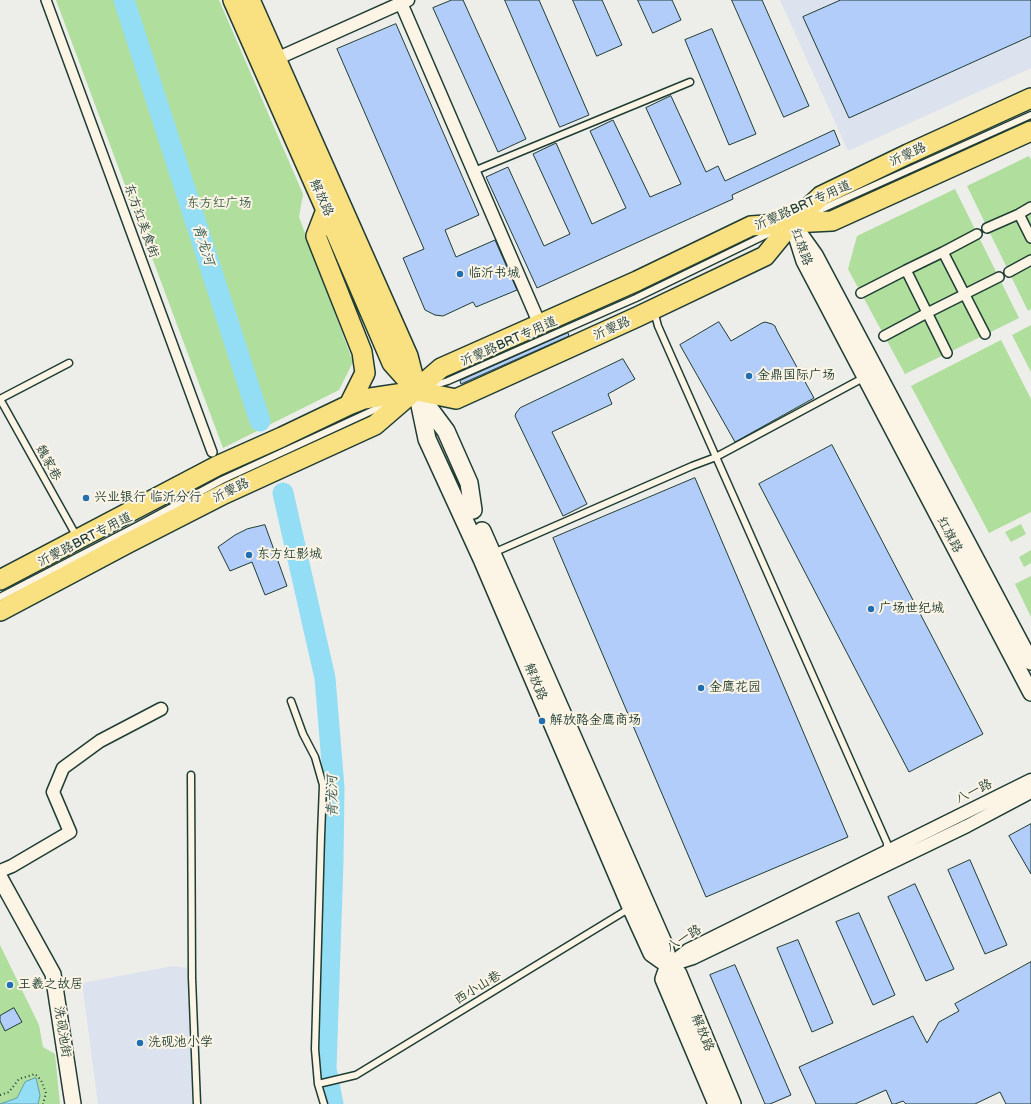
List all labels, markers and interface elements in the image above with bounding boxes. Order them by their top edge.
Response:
street label: 沂蒙路 [887,140,929,170]
street label: 解放路 [306,177,336,219]
street label: 沂蒙路BRT专用道 [752,178,854,234]
street label: 东方红美食街 [120,182,162,260]
park label: 东方红广场 [187,196,251,212]
water label: 青龙河 [189,222,217,268]
street label: 红旗路 [787,226,815,268]
place label: 临沂书城 [468,266,520,282]
marker: 临沂书城 [455,269,465,279]
street label: 沂蒙路BRT专用道 [458,314,560,370]
street label: 沂蒙路 [591,314,633,344]
place label: 金鼎国际广场 [757,368,835,384]
marker: 金鼎国际广场 [744,371,754,381]
street label: 魏家巷 [32,442,64,484]
street label: 沂蒙路 [210,475,252,507]
place label: 兴业银行 临沂分行 [94,490,202,506]
marker: 兴业银行 临沂分行 [81,493,91,503]
street label: 沂蒙路BRT专用道 [35,509,135,571]
street label: 红旗路 [933,514,965,556]
place label: 东方红影城 [257,547,322,563]
marker: 东方红影城 [244,550,254,560]
place label: 广场世纪城 [879,601,944,617]
marker: 广场世纪城 [866,604,876,614]
street label: 解放路 [520,661,550,703]
place label: 金鹰花园 [709,680,761,696]
marker: 金鹰花园 [696,683,706,693]
place label: 解放路金鹰商场 [550,713,641,729]
marker: 解放路金鹰商场 [537,716,547,726]
water label: 青龙河 [324,775,342,817]
street label: 八一路 [953,776,995,808]
street label: 八一路 [663,922,705,956]
street label: 西小山巷 [452,968,504,1008]
place label: 王羲之故居 [18,977,83,993]
marker: 王羲之故居 [5,980,15,990]
street label: 洗砚池街 [50,1005,74,1059]
street label: 解放路 [687,1012,717,1054]
place label: 洗砚池小学 [148,1035,213,1051]
marker: 洗砚池小学 [135,1038,145,1048]

